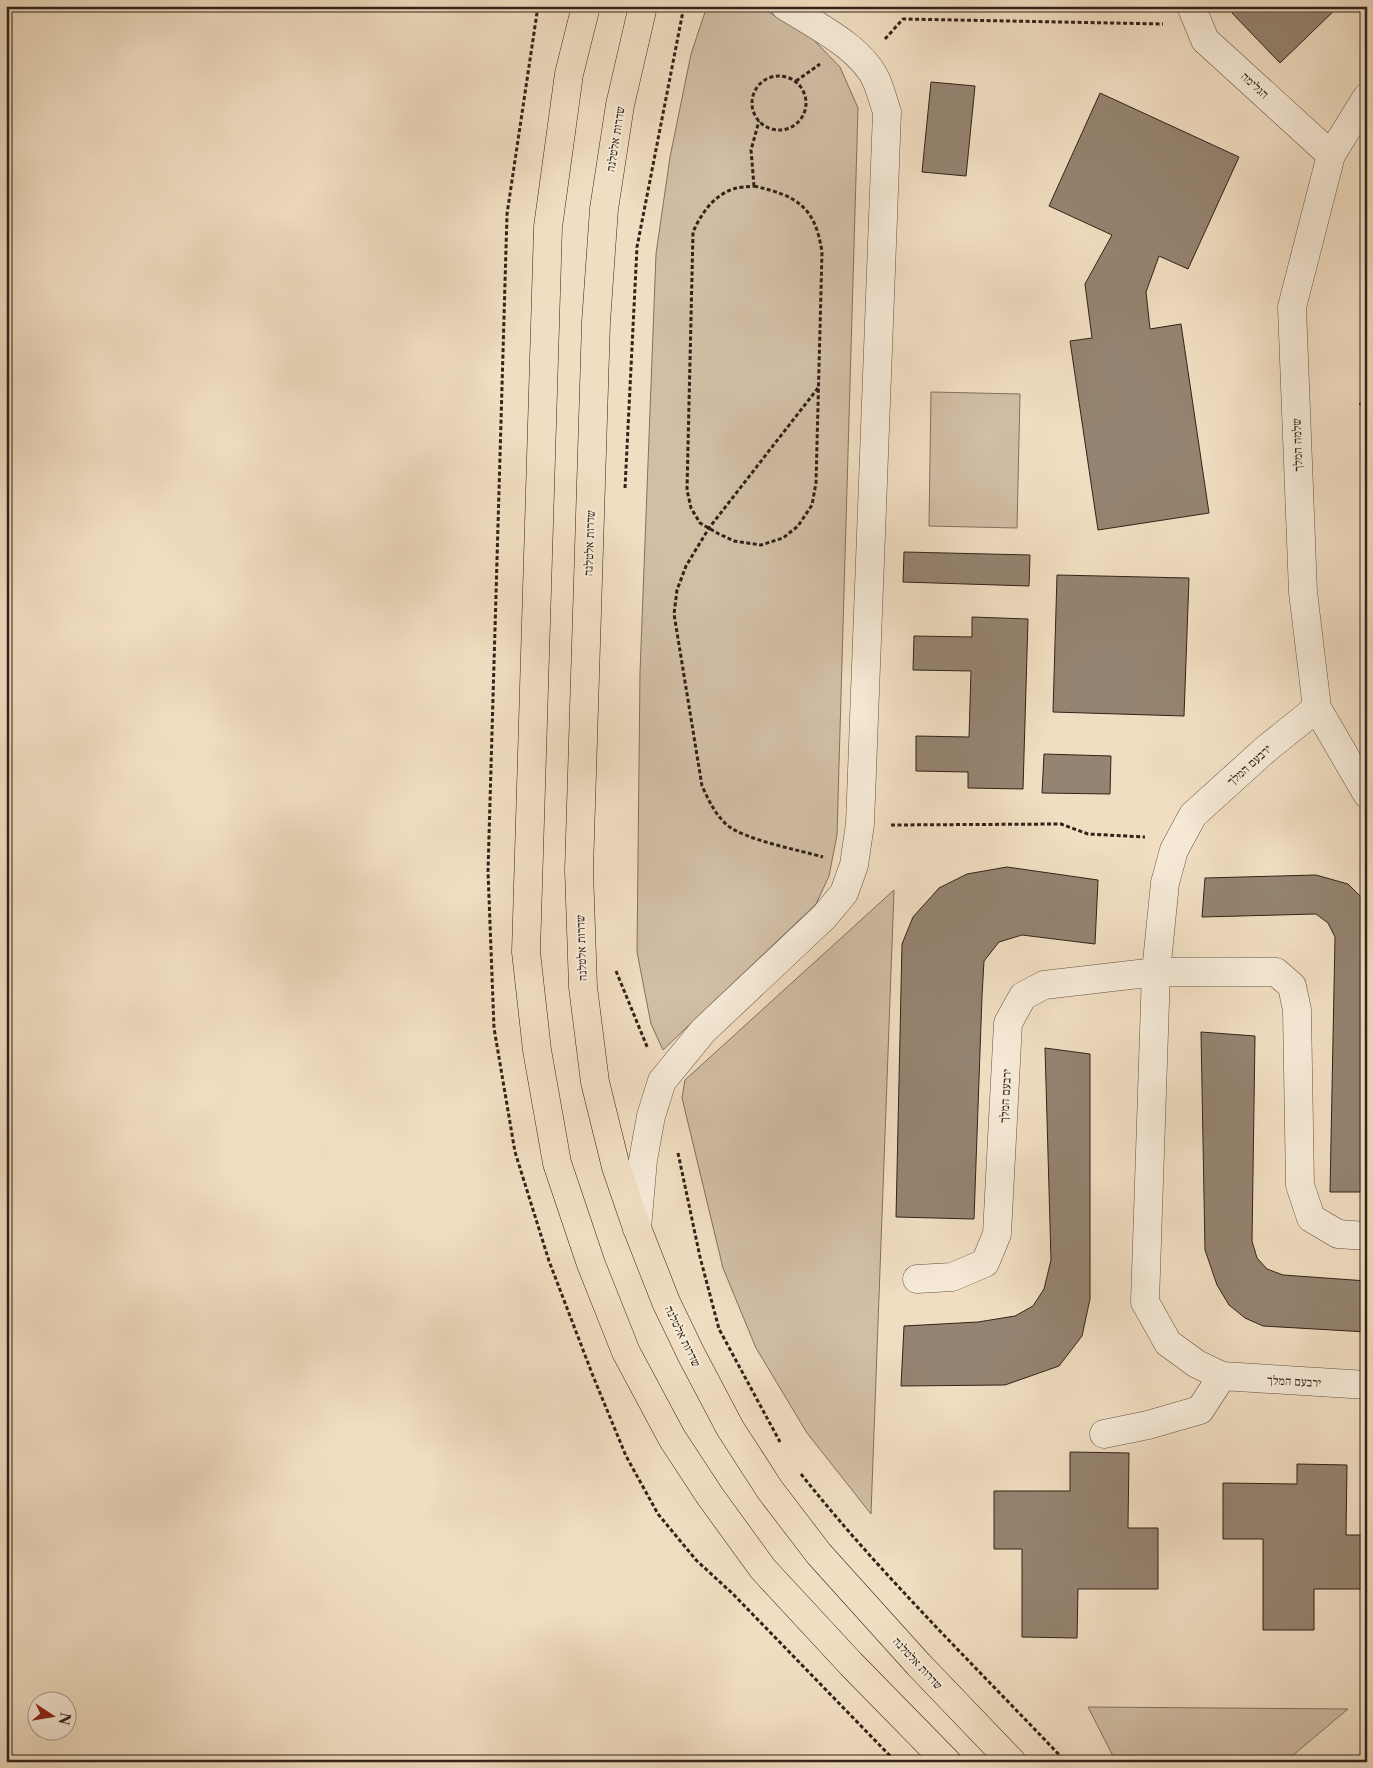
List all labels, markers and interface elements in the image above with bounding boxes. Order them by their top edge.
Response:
street label: הגלימה [1238,69,1272,101]
street label: שדרות אלטלנה [602,105,628,173]
street label: שלמה המלך [1289,418,1305,472]
street label: שדרות אלטלנה [580,510,598,576]
street label: ירבעם המלך [1224,741,1274,789]
street label: שדרות אלטלנה [572,915,590,981]
street label: ירבעם המלך [996,1068,1014,1124]
street label: שדרות אלטלנה [662,1303,704,1369]
street label: ירבעם המלך [1266,1372,1322,1390]
street label: שדרות אלטלנה [890,1634,946,1692]
north arrow [28,1690,78,1740]
text: N [55,1711,75,1727]

